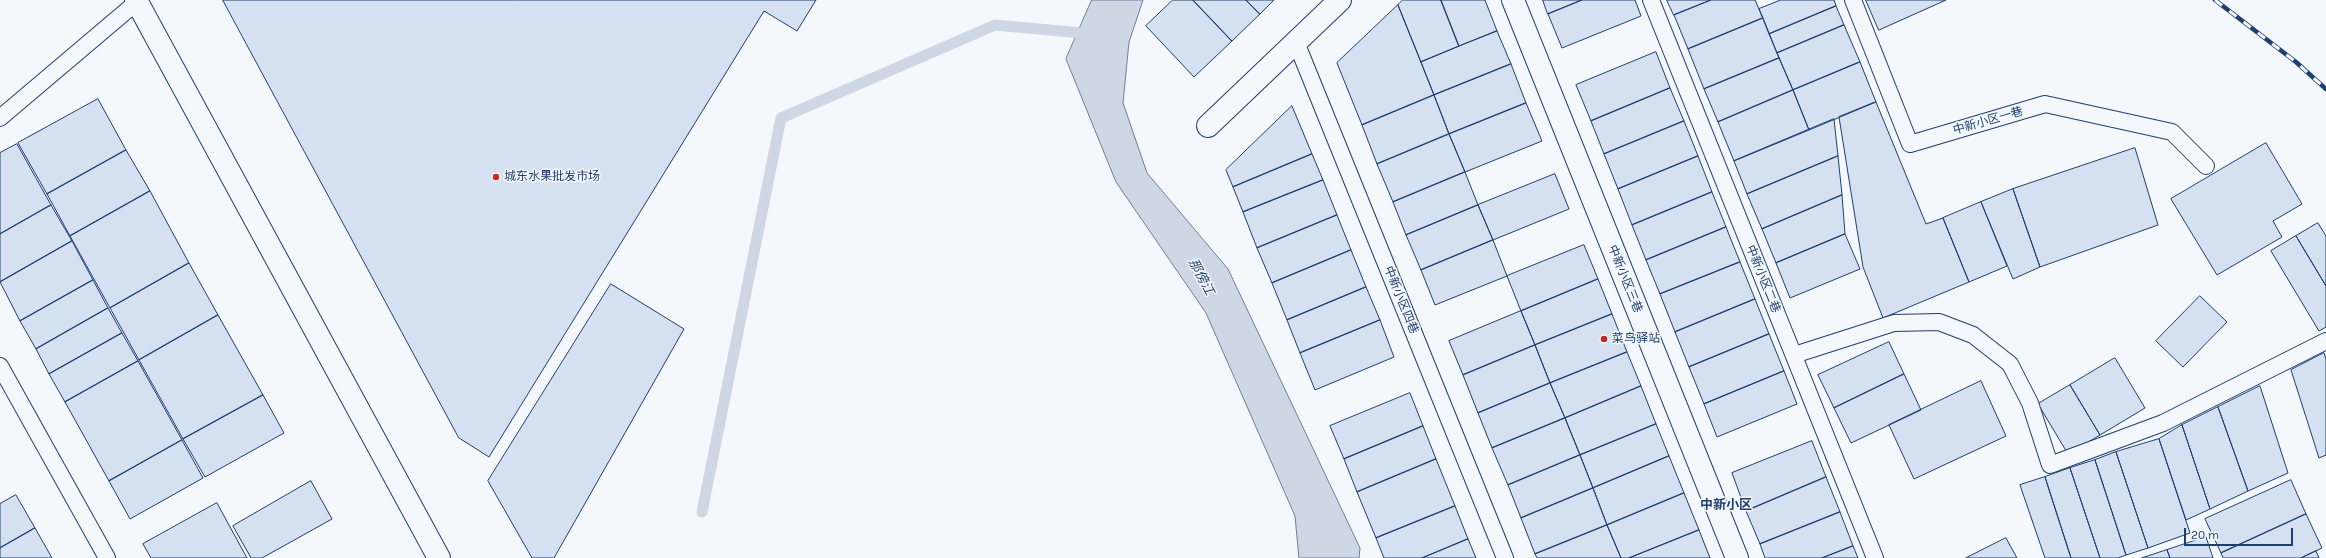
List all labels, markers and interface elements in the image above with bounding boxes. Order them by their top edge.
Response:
street label: 中新小区一巷 [1951,104,2025,138]
place label: 城东水果批发市场 [504,170,600,184]
marker: 城东水果批发市场 [491,172,501,182]
street label: 中新小区三巷 [1605,243,1645,315]
street label: 中新小区二巷 [1743,243,1783,315]
water label: 那傍江 [1185,256,1217,298]
street label: 中新小区四巷 [1381,264,1421,336]
place label: 菜鸟驿站 [1612,332,1660,346]
marker: 菜鸟驿站 [1599,334,1609,344]
district label: 中新小区 [1700,497,1752,513]
scale bar [2186,520,2295,546]
text: 20 m [2191,528,2219,542]

